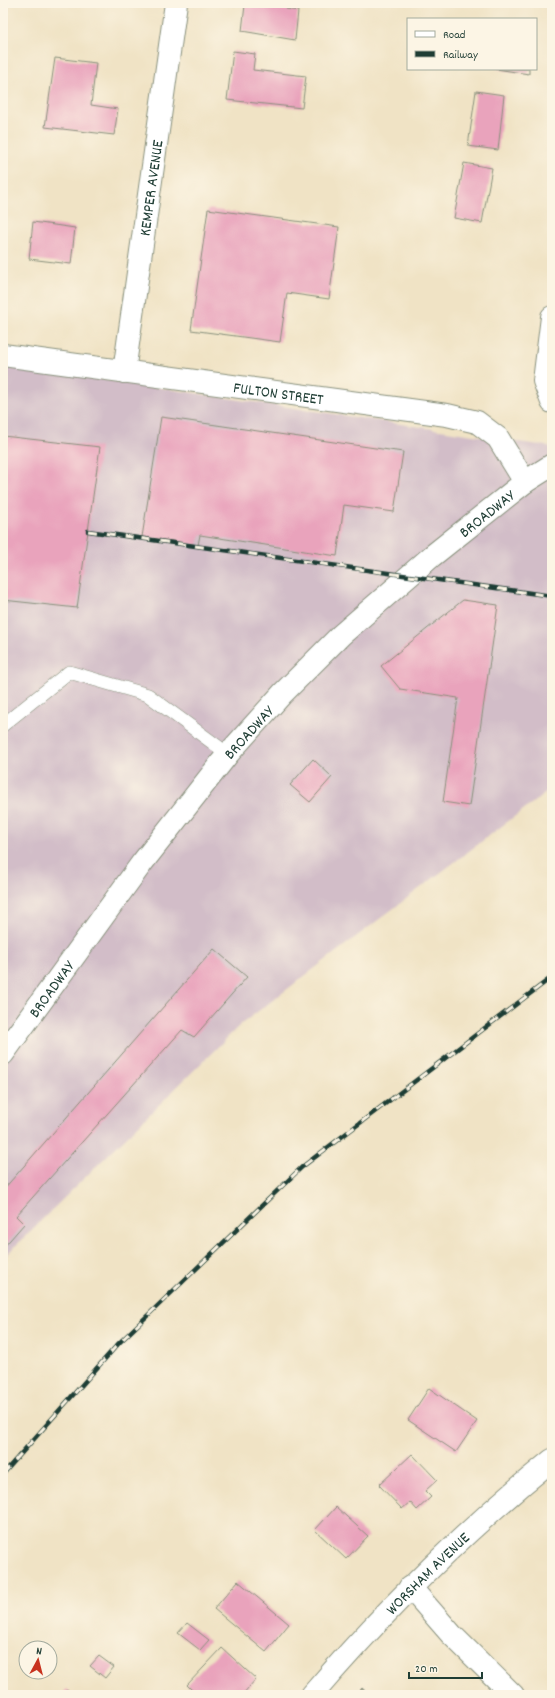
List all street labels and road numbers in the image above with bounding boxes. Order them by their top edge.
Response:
street label: KEMPER AVENUE [134,138,171,238]
street label: FULTON STREET [232,377,325,412]
street label: BROADWAY [455,485,521,544]
street label: BROADWAY [219,701,281,765]
street label: BROADWAY [24,956,82,1023]
street label: WORSHAM AVENUE [381,1527,476,1621]

